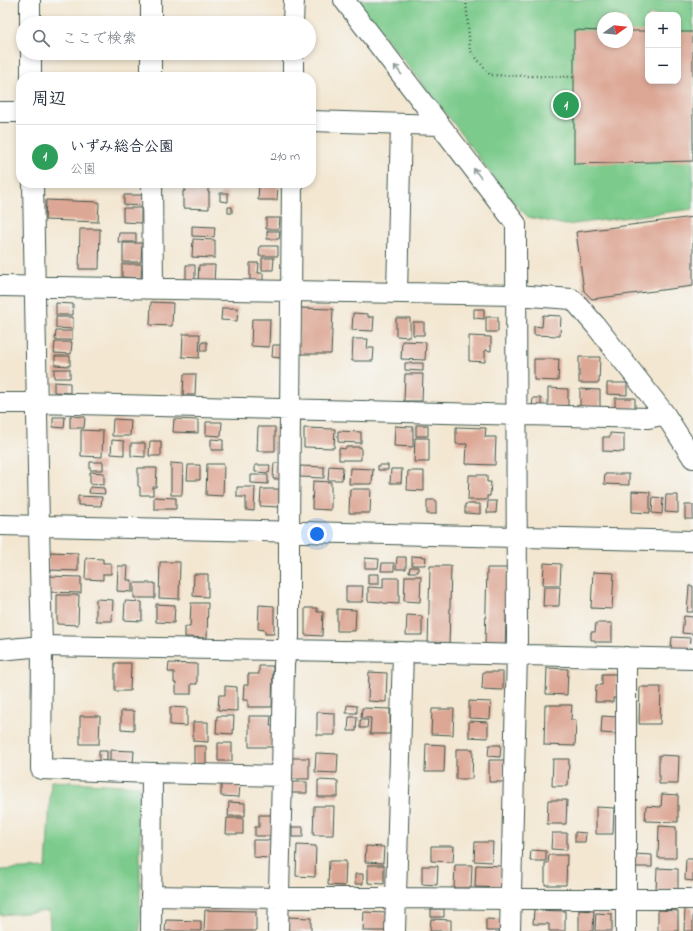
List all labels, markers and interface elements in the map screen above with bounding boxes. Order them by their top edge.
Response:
north arrow [597,12,633,48]
map controls [645,12,681,84]
button: + [645,12,681,48]
search box [16,16,316,60]
icon: search [30,27,52,49]
text: ここで検索 [62,28,137,50]
button: − [645,48,681,84]
one-way arrow [393,65,402,76]
text: 周辺 [32,87,66,112]
pin: 1 [553,90,579,120]
text: いずみ総合公園 [70,136,174,158]
text: 1 [43,147,47,166]
text: 210 m [270,147,300,166]
text: 公園 [70,160,96,179]
one-way arrow [473,168,482,179]
your location [307,524,327,544]

